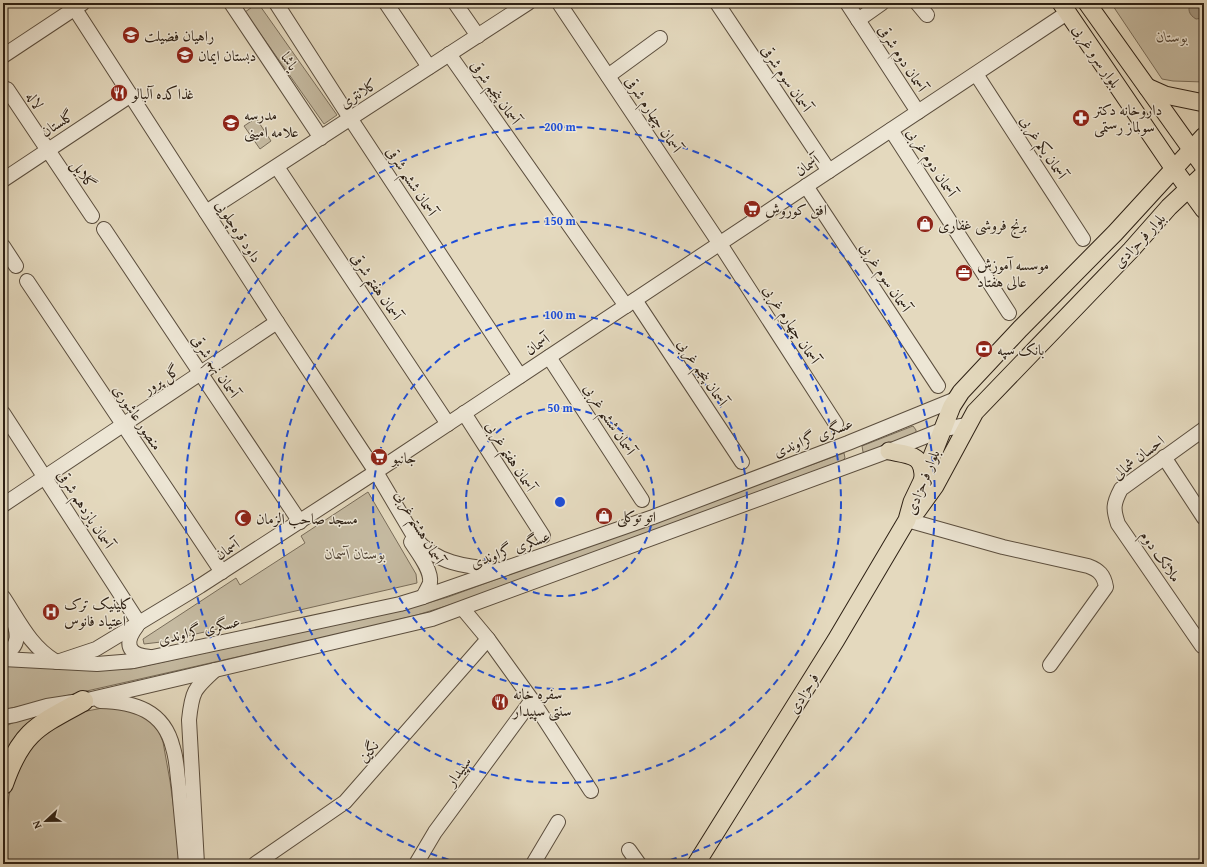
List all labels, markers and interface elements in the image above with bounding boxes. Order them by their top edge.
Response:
street label: آسمان دوم شرقی [871,20,933,99]
street label: بلوار سرو غربی [1067,20,1126,93]
school or university icon: راهیان فضیلت [121,25,141,45]
place label: راهیان فضیلت [144,25,214,46]
park label: بوستان [1156,26,1188,47]
street label: آسمان سوم شرقی [754,40,818,119]
school or university icon: دبستان ایمان [175,45,195,65]
place label: دبستان ایمان [198,45,256,66]
street label: یاشا [276,48,304,75]
street label: آسمان پنجم شرقی [463,55,527,132]
street label: آسمان چهارم شرقی [618,71,688,160]
street label: کلانتری [335,73,381,113]
restaurant icon: غذاکده آلبالو [109,83,129,103]
place label: غذاکده آلبالو [130,83,194,104]
street label: لاله [21,87,49,113]
place label: داروخانه دکتر سولماز رستمی [1092,99,1162,138]
street label: گلستان [36,104,78,142]
place label: مدرسه علامه امینی [244,104,299,143]
pharmacy icon: داروخانه دکتر سولماز رستمی [1071,108,1091,128]
street label: آسمان یکم غربی [1012,111,1073,187]
school or university icon: مدرسه علامه امینی [221,113,241,133]
text: 200 m [544,118,577,135]
street label: آسمان دوم غربی [899,123,963,204]
street label: آسمان ششم شرقی [377,142,443,224]
street label: آسمان [790,148,825,181]
street label: گلایل [66,155,101,193]
street label: داود قره‌چلویی [210,195,267,267]
supermarket icon: افق کوروش [742,199,762,219]
place label: افق کوروش [765,199,827,220]
street label: بلوار فرحزادی [1108,208,1170,272]
text: 150 m [544,212,577,229]
shop icon: برنج فروشی غفاری [915,214,935,234]
place label: برنج فروشی غفاری [938,214,1027,239]
street label: آسمان سوم غربی [853,238,917,319]
street label: آسمان هفتم شرقی [343,248,408,328]
place label: موسسه آموزش عالی هفتاد [977,254,1049,292]
office icon: موسسه آموزش عالی هفتاد [954,263,974,283]
street label: آسمان چهارم غربی [756,280,826,371]
text: 100 m [544,306,577,323]
street label: آسمان [520,327,555,360]
street label: آسمان نهم شرقی [184,330,246,406]
street label: آسمان پنجم غربی [669,334,734,413]
bank icon: بانک سپه [974,339,994,359]
place label: بانک سپه [997,339,1044,360]
street label: گل پرور [137,359,184,400]
street label: آسمان ششم غربی [575,379,642,463]
street label: منصور عاشوری [108,380,168,454]
text: 50 m [547,399,573,416]
street label: عسگری گراوندی [770,412,856,462]
street label: آسمان هفتم غربی [477,417,542,500]
street label: احسان شمالی [1107,430,1169,484]
street label: بلوار فرحزادی [899,446,945,518]
supermarket icon: جانبو [369,447,389,467]
place label: جانبو [390,447,416,468]
street label: آسمان یازدهم شرقی [49,465,120,556]
street label: آسمان هشتم غربی [386,486,451,572]
centre of rings [553,495,567,509]
shop icon: اتو توکلی [594,506,614,526]
place label: اتو توکلی [617,506,656,528]
mosque icon: مسجد صاحب الزمان [233,508,253,528]
place label: مسجد صاحب الزمان [256,508,358,529]
street label: عسگری گراوندی [467,525,553,573]
street label: ملائک دوم [1133,526,1186,588]
street label: آسمان [210,532,245,565]
park label: بوستان آسمان [325,543,386,564]
place label: کلینیک ترک اعتیاد فانوس [64,593,132,631]
hospital icon: کلینیک ترک اعتیاد فانوس [41,602,61,622]
street label: عسگری گراوندی [156,610,242,650]
street label: فرحزادی [782,669,824,717]
place label: سفره خانه سنتی سپیدار [511,683,572,722]
restaurant icon: سفره خانه سنتی سپیدار [490,692,510,712]
street label: نگین [353,735,384,767]
street label: سپیدار [439,752,477,792]
north arrow [26,801,66,841]
text: N [28,818,46,831]

